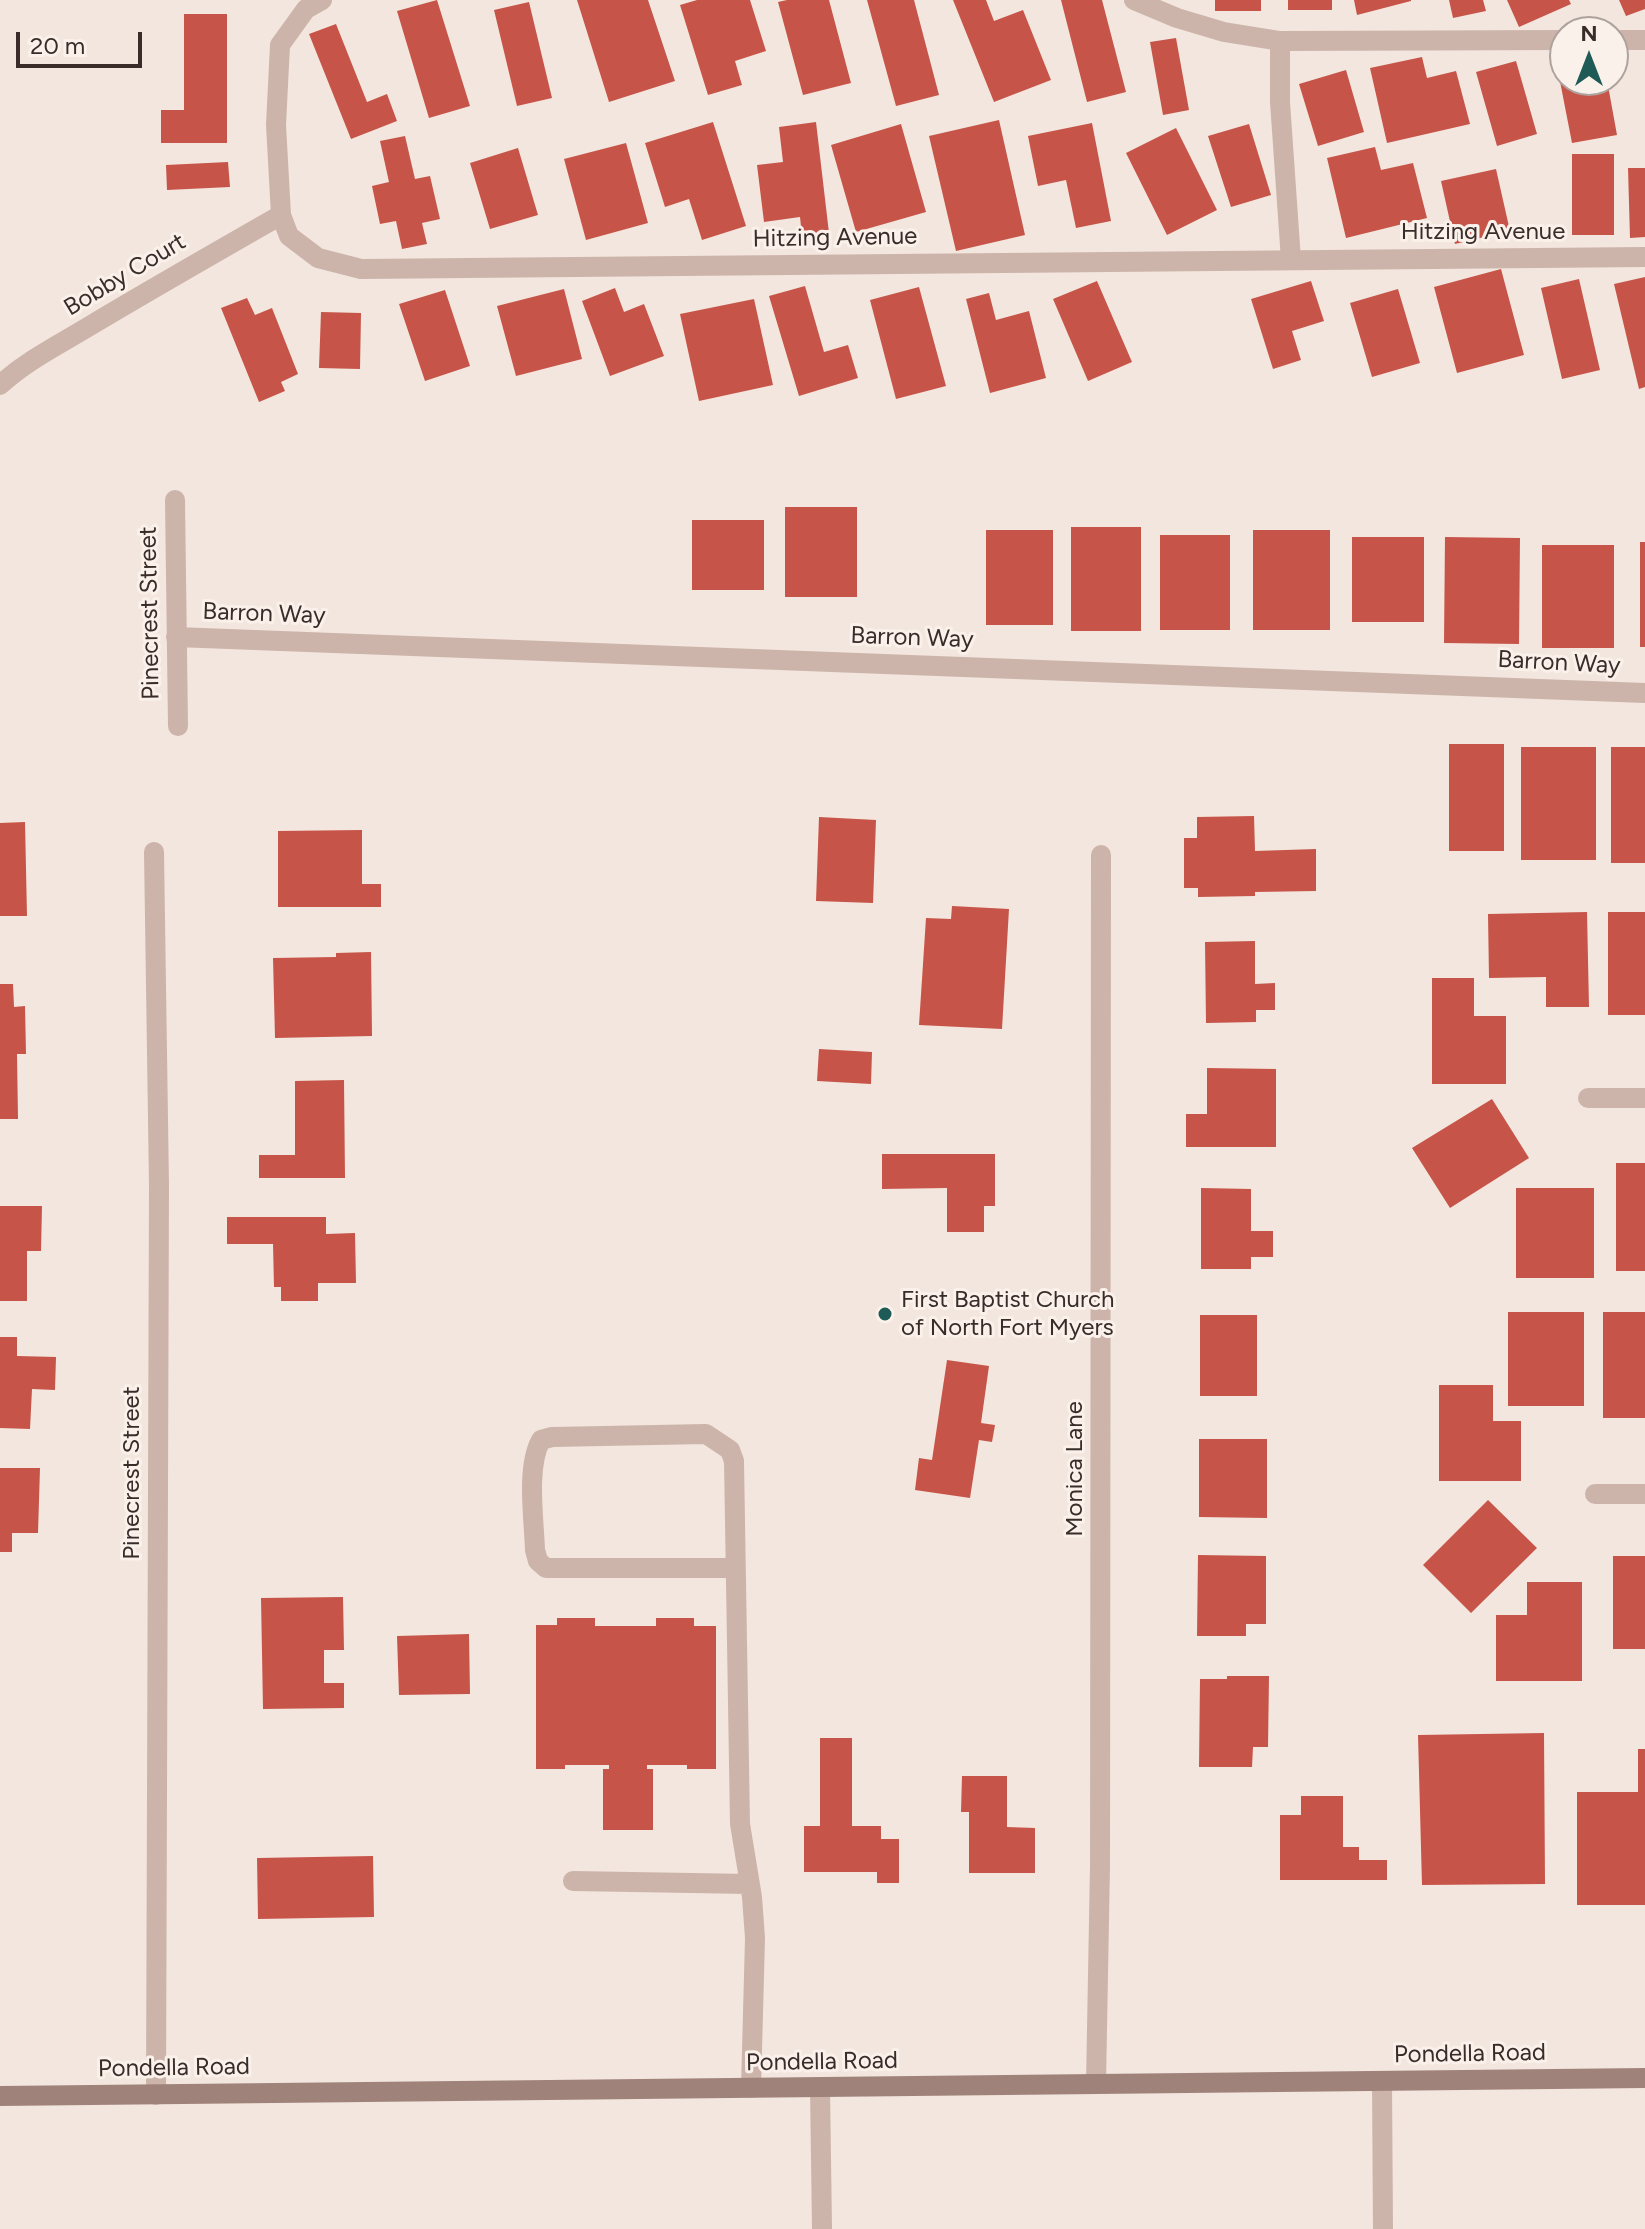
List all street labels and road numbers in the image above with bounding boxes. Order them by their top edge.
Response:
street label: Hitzing Avenue [1401,218,1565,246]
street label: Hitzing Avenue [752,222,918,254]
street label: Bobby Court [59,227,191,323]
street label: Pinecrest Street [134,526,166,700]
street label: Barron Way [202,597,326,631]
street label: Barron Way [850,621,974,655]
street label: Barron Way [1497,645,1621,681]
street label: Pinecrest Street [118,1386,146,1560]
street label: Monica Lane [1061,1401,1089,1537]
street label: Pondella Road [1394,2038,1546,2070]
street label: Pondella Road [746,2046,898,2078]
street label: Pondella Road [98,2052,250,2084]

